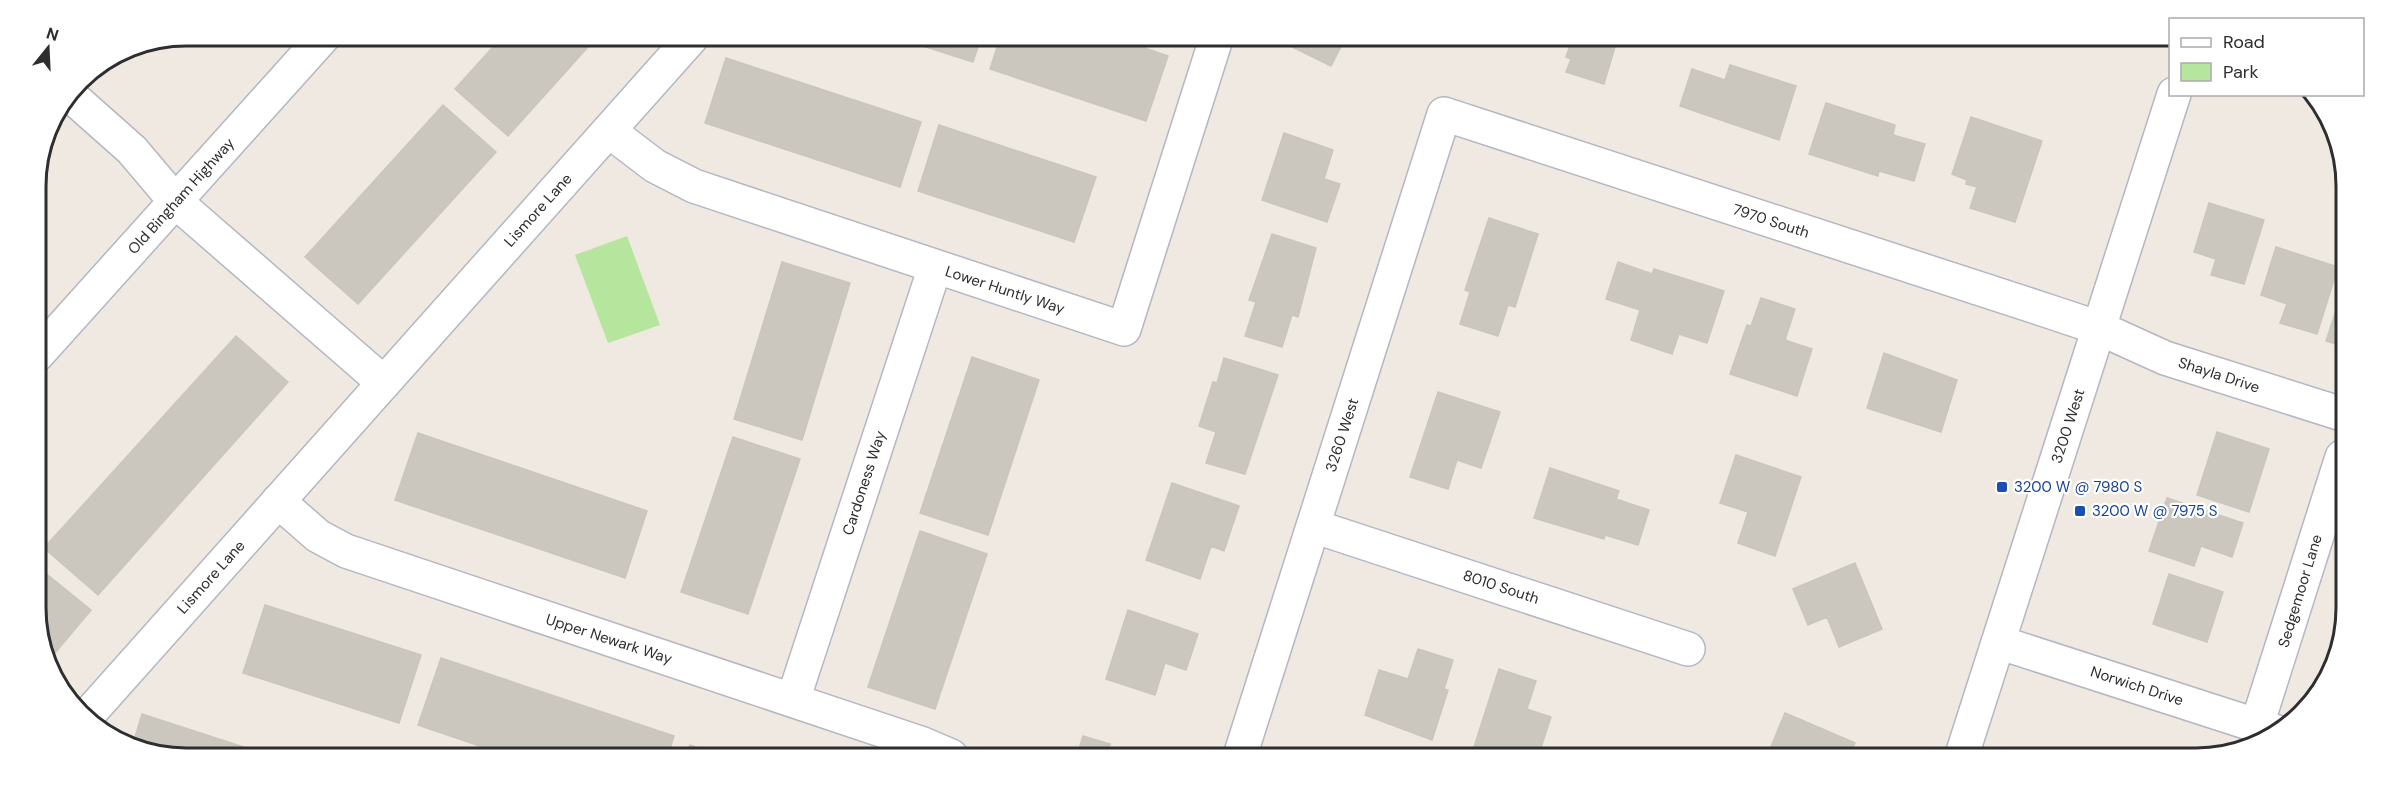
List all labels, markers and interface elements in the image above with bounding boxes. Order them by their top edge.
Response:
north arrow [18,18,78,78]
legend [2169,18,2364,96]
text: N [44,22,61,46]
text: Road [2223,30,2265,54]
text: Park [2223,60,2259,84]
street label: Old Bingham Highway [123,133,239,259]
street label: Lismore Lane [500,169,576,251]
street label: 7970 South [1730,199,1812,243]
street label: Lower Huntly Way [943,261,1068,319]
street label: Shayla Drive [2176,352,2262,398]
street label: 3200 West [2047,386,2089,466]
street label: 3260 West [1321,395,1363,474]
street label: Cardoness Way [838,428,891,538]
place label: 3200 W @ 7980 S [2014,477,2143,497]
marker: 3200 W @ 7980 S [1995,480,2009,494]
place label: 3200 W @ 7975 S [2092,501,2218,521]
marker: 3200 W @ 7975 S [2073,504,2087,518]
street label: Sedgemoor Lane [2273,532,2327,650]
street label: Lismore Lane [173,536,249,618]
street label: 8010 South [1460,565,1542,609]
street label: Upper Newark Way [543,609,675,669]
street label: Norwich Drive [2088,662,2186,710]

